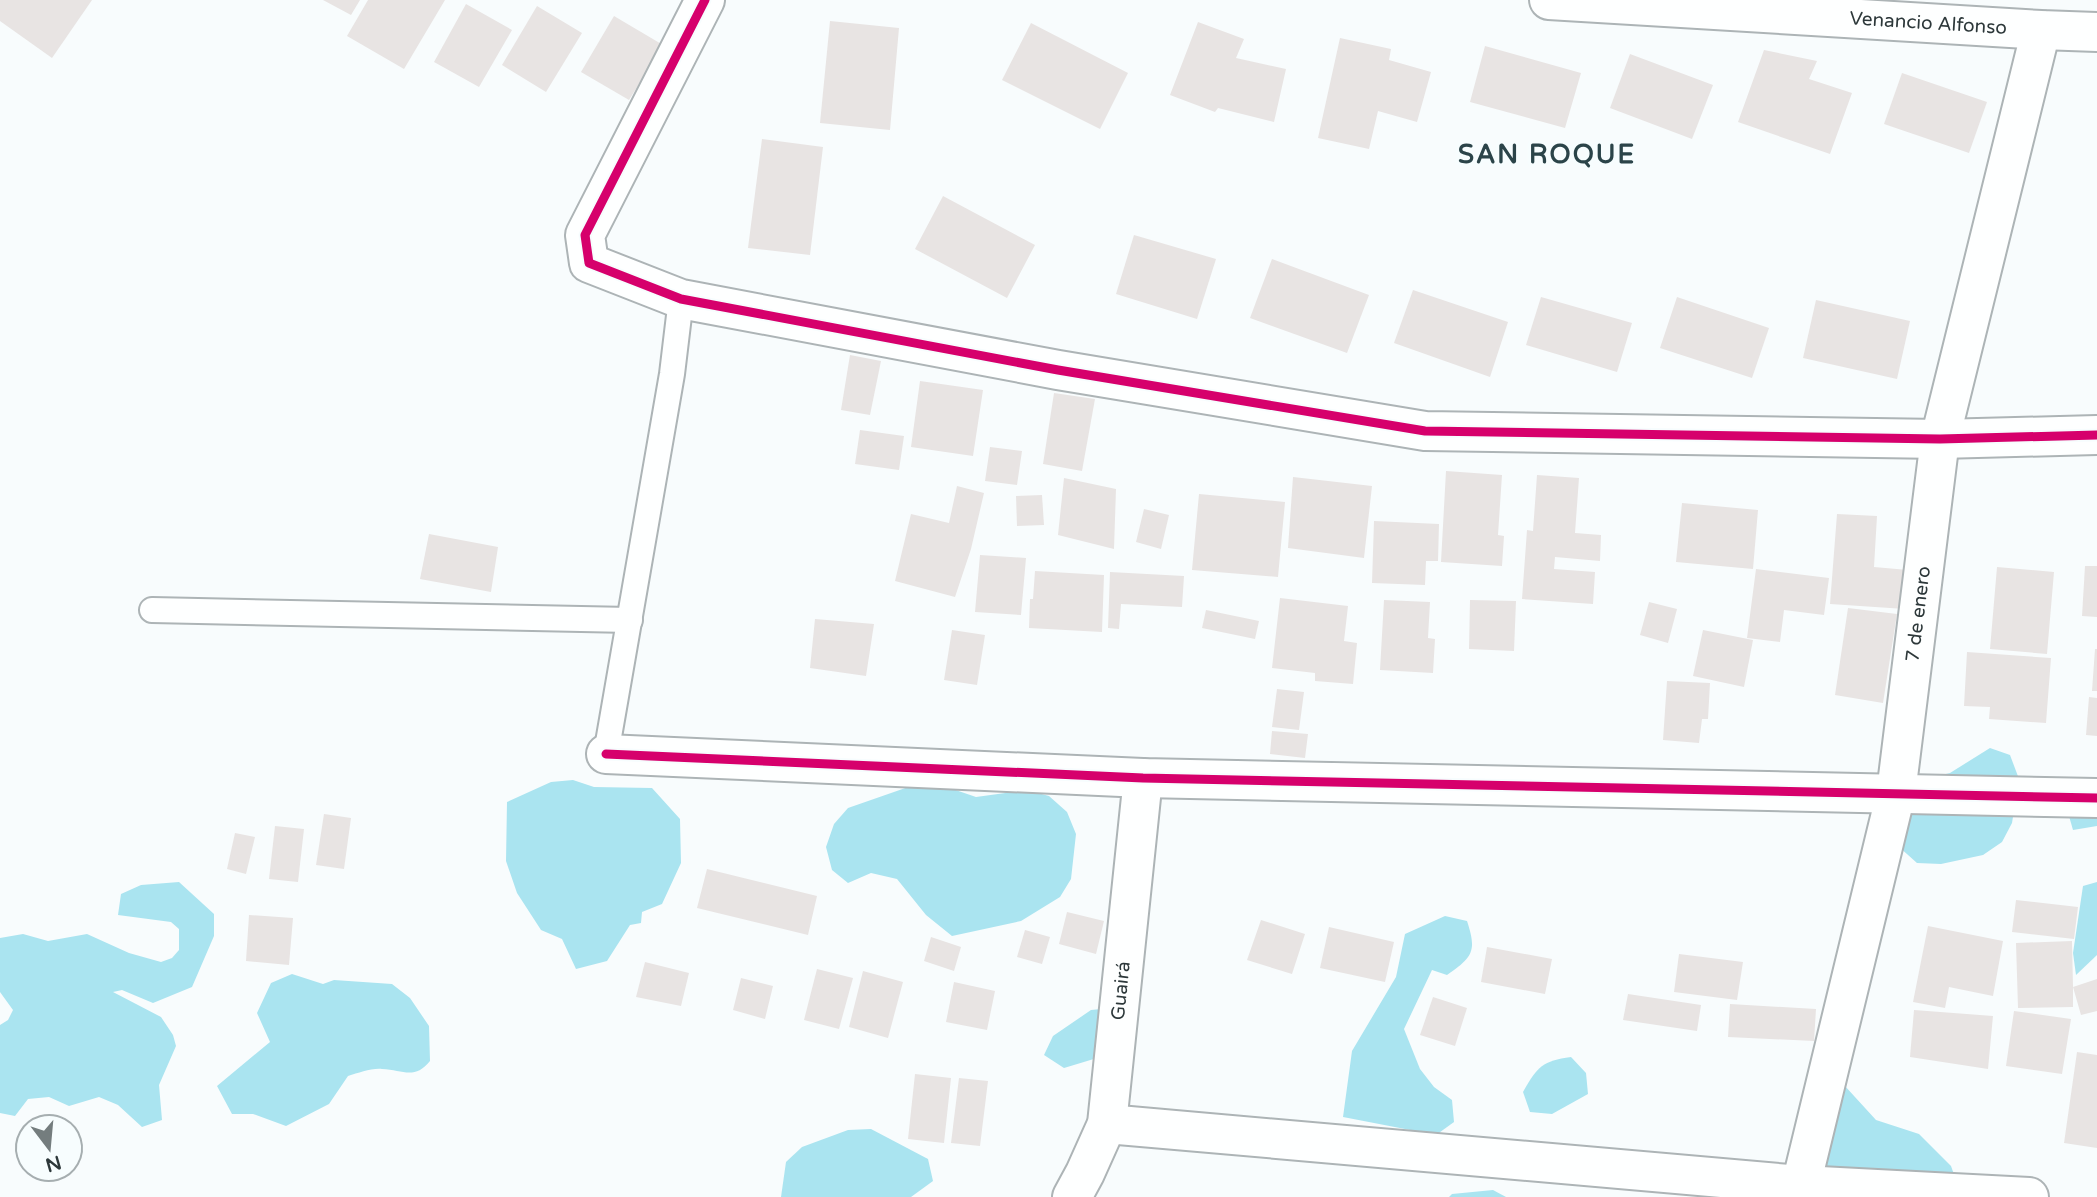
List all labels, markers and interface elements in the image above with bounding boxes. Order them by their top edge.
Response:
street label: Venancio Alfonso [1849,7,2008,39]
district label: SAN ROQUE [1458,139,1636,170]
street label: 7 de enero [1901,565,1935,663]
street label: Guairá [1107,960,1135,1021]
north arrow [14,1113,84,1183]
text: N [43,1151,64,1176]

